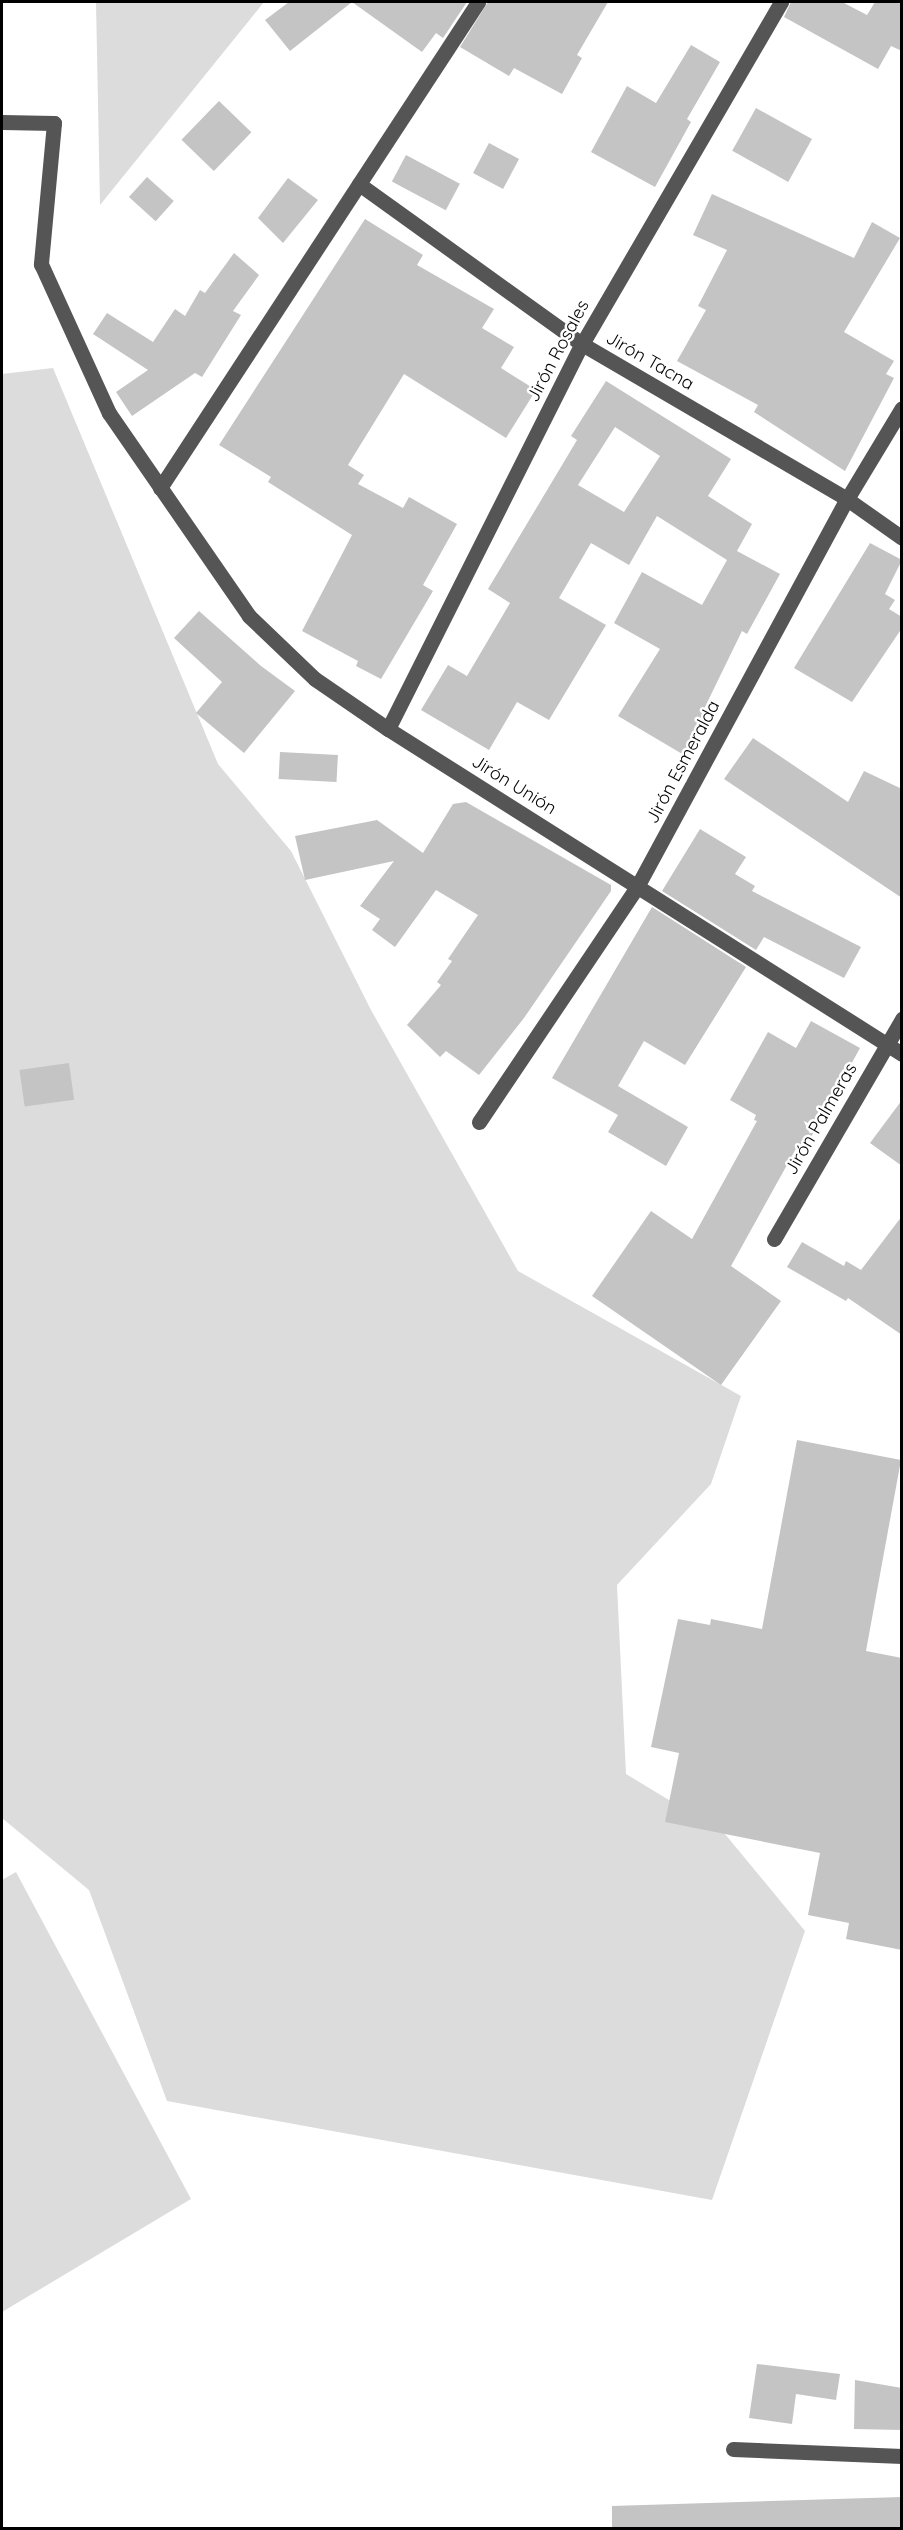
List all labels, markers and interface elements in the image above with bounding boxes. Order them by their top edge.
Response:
street label: Jirón Rosales [522,296,594,406]
street label: Jirón Tacna [602,327,698,395]
street label: Jirón Esmeralda [642,697,724,827]
street label: Jirón Unión [468,751,560,819]
street label: Jirón Palmeras [780,1059,862,1179]

